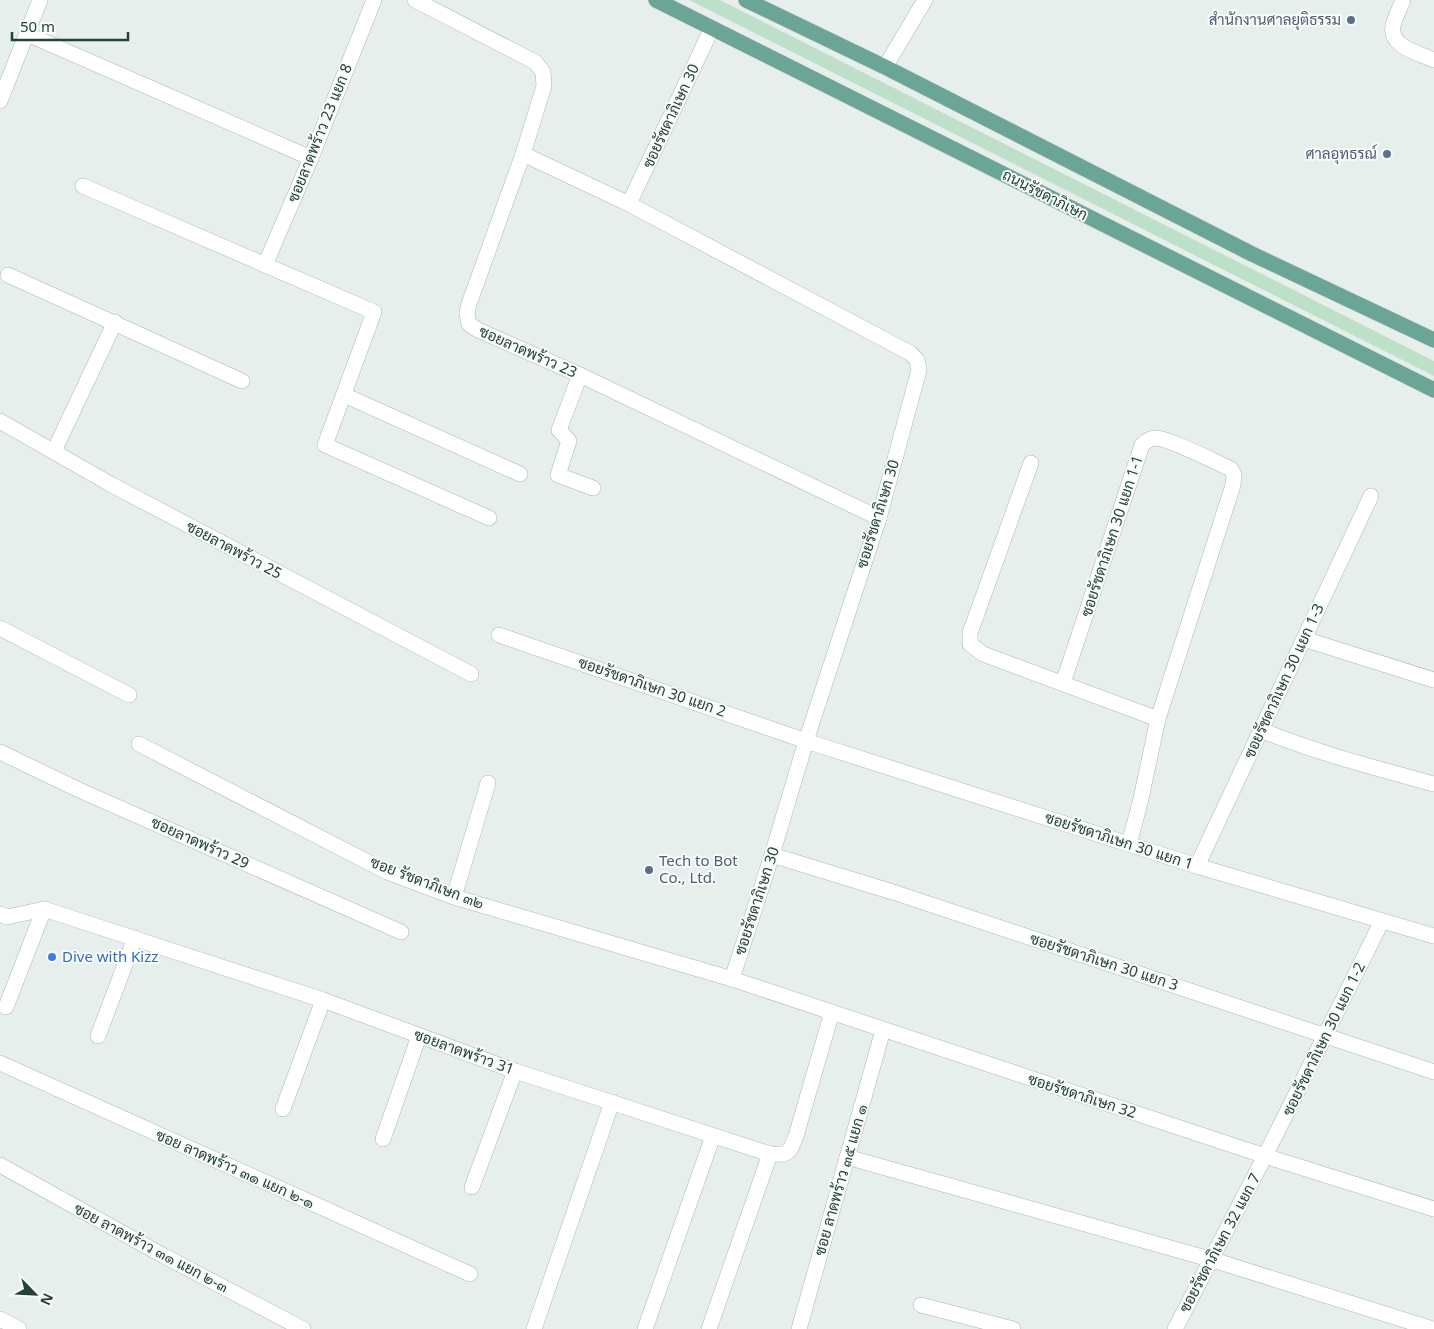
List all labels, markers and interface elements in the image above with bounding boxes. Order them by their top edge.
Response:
place label: สำนักงานศาลยุติธรรม [1209,9,1341,31]
scale bar [12,10,129,42]
marker: สำนักงานศาลยุติธรรม [1345,14,1357,26]
text: 50 m [20,16,55,36]
street label: ซอยลาดพร้าว 23 แยก 8 [282,60,356,205]
street label: ซอยรัชดาภิเษก 30 [637,60,703,171]
place label: ศาลอุทธรณ์ [1305,143,1377,165]
marker: ศาลอุทธรณ์ [1381,148,1393,160]
street label: ถนนรัชดาภิเษก [999,164,1091,224]
street label: ซอยลาดพร้าว 23 [476,320,581,382]
street label: ซอยรัชดาภิเษก 30 แยก 1-1 [1075,452,1147,619]
street label: ซอยรัชดาภิเษก 30 [851,457,903,571]
street label: ซอยลาดพร้าว 25 [183,516,286,583]
street label: ซอยรัชดาภิเษก 30 แยก 1-3 [1238,600,1328,761]
street label: ซอยรัชดาภิเษก 30 แยก 2 [576,651,729,721]
street label: ซอยรัชดาภิเษก 30 แยก 1 [1042,807,1196,874]
street label: ซอยลาดพร้าว 29 [148,811,253,873]
street label: ซอยรัชดาภิเษก 30 [729,844,783,957]
place label: Tech to Bot Co., Ltd. [659,850,738,887]
street label: ซอย รัชดาภิเษก ๓๒ [368,851,487,913]
marker: Tech to Bot Co., Ltd. [643,864,655,876]
street label: ซอยรัชดาภิเษก 30 แยก 3 [1027,928,1181,995]
place label: Dive with Kizz [62,946,158,966]
marker: Dive with Kizz [46,951,58,963]
street label: ซอยรัชดาภิเษก 30 แยก 1-2 [1277,958,1369,1119]
street label: ซอยลาดพร้าว 31 [411,1024,517,1079]
street label: ซอยรัชดาภิเษก 32 [1026,1068,1139,1122]
street label: ซอย ลาดพร้าว ๓๕ แยก ๑ [809,1102,871,1258]
street label: ซอย ลาดพร้าว ๓๑ แยก ๒-๑ [153,1124,318,1212]
street label: ซอยรัชดาภิเษก 32 แยก 7 [1174,1169,1264,1316]
street label: ซอย ลาดพร้าว ๓๑ แยก ๒-๓ [71,1198,232,1296]
north arrow [10,1269,60,1319]
text: N [36,1290,58,1309]

